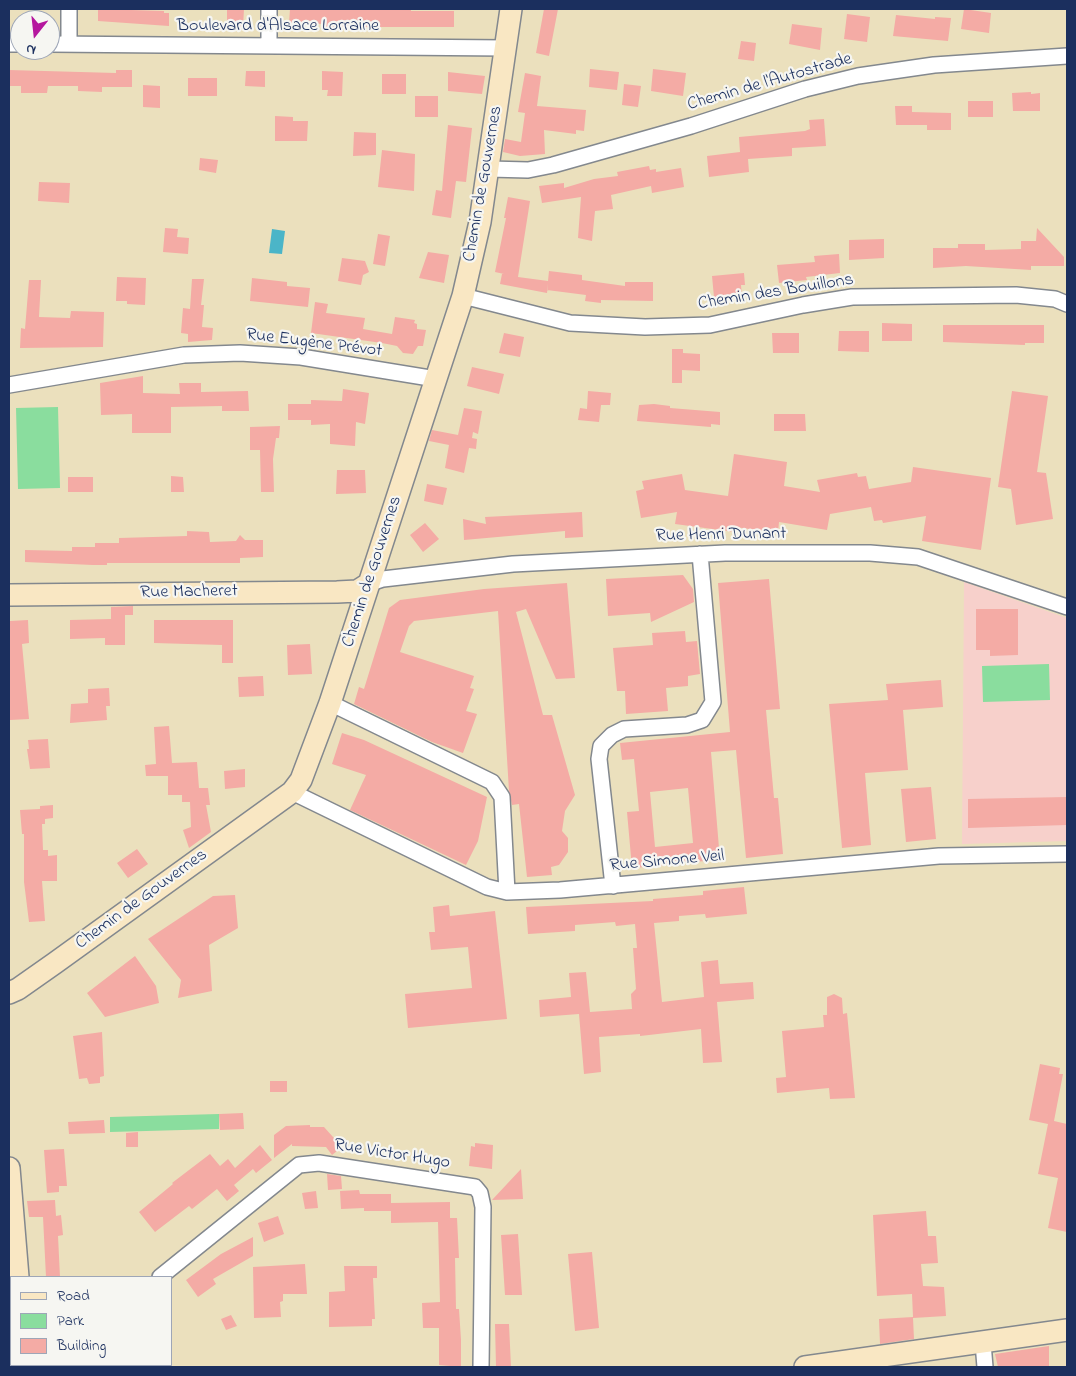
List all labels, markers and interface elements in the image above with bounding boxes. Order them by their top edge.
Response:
north arrow [10,10,60,60]
street label: Boulevard d'Alsace Lorraine [177,16,379,38]
text: N [24,38,38,60]
street label: Chemin de l'Autostrade [685,49,855,117]
street label: Chemin de Gouvernes [460,104,508,264]
street label: Chemin des Bouillons [697,270,855,316]
street label: Rue Eugène Prévot [245,325,383,363]
street label: Chemin de Gouvernes [338,494,408,650]
street label: Rue Henri Dunant [656,524,786,548]
street label: Rue Macheret [140,581,238,605]
street label: Chemin de Gouvernes [72,845,212,955]
street label: Rue Simone Veil [609,846,725,878]
street label: Rue Victor Hugo [333,1135,451,1175]
legend [10,1276,172,1366]
text: Road [57,1285,90,1307]
text: Park [57,1310,84,1332]
text: Building [57,1335,106,1357]

